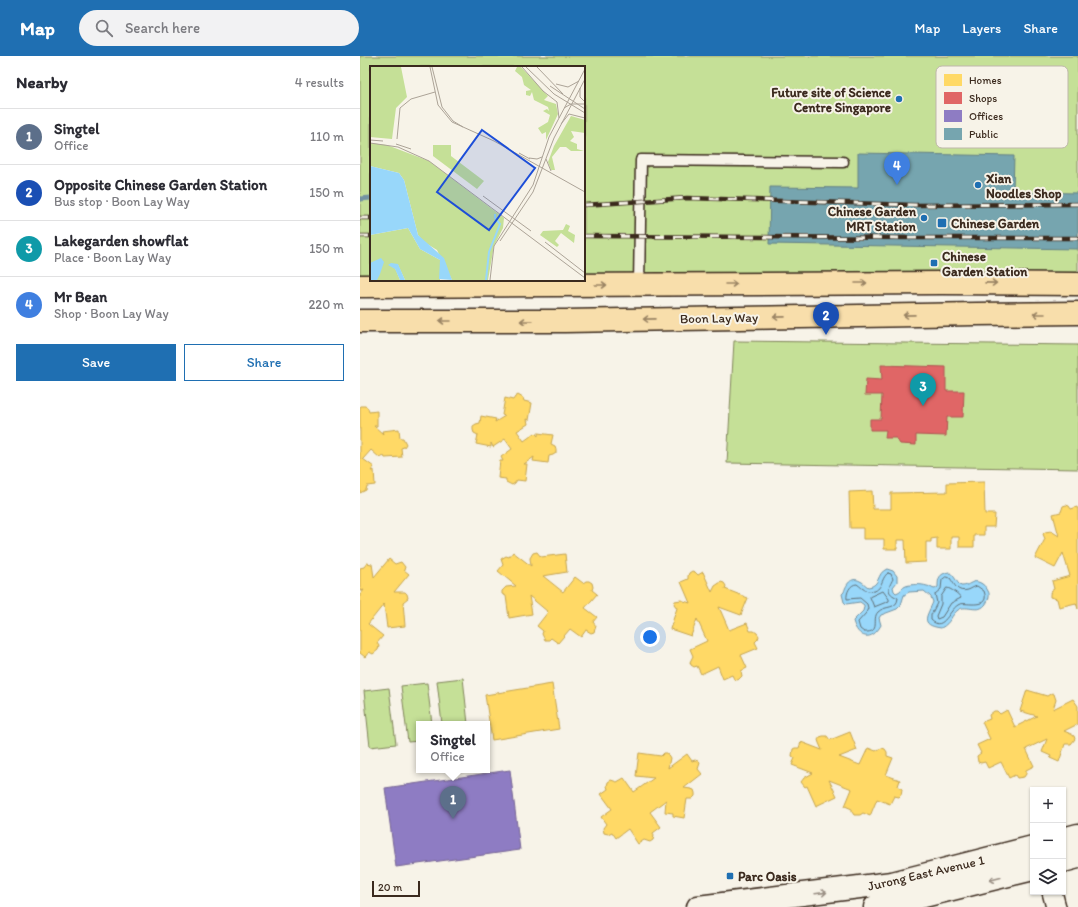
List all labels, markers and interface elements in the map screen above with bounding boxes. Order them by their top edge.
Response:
search box [79,10,359,46]
text: Map [20,17,55,40]
icon: search [93,17,115,39]
text: Search here [125,19,200,37]
text: Map [915,20,940,37]
text: Layers [962,20,1001,37]
text: Share [1023,20,1058,37]
inset map [370,66,585,281]
legend [936,66,1068,148]
text: Nearby [16,72,68,92]
text: Homes [969,74,1002,87]
text: 4 results [295,75,344,90]
place label: Future site of Science Centre Singapore [771,85,891,116]
text: Shops [969,92,997,105]
marker: Future site of Science Centre Singapore [894,94,904,104]
text: Offices [969,110,1003,123]
text: Singtel [54,120,99,138]
text: Public [969,128,998,141]
text: 1 [26,129,32,144]
text: 110 m [310,129,344,144]
text: Office [54,138,89,153]
pin: 4 [884,152,910,185]
place label: Xian Noodles Shop [986,171,1062,202]
text: Opposite Chinese Garden Station [54,176,267,194]
marker: Xian Noodles Shop [973,180,983,190]
text: 2 [26,185,32,200]
text: 150 m [309,185,344,200]
text: Bus stop · Boon Lay Way [54,194,190,209]
place label: Chinese Garden MRT Station [828,204,917,234]
marker: Chinese Garden MRT Station [919,213,929,223]
place label: Chinese Garden [951,216,1040,231]
marker: Chinese Garden [936,217,948,229]
text: Lakegarden showflat [54,232,188,250]
text: 3 [25,241,33,256]
text: 150 m [309,241,344,256]
place label: Chinese Garden Station [942,249,1028,279]
text: Place · Boon Lay Way [54,250,171,265]
marker: Chinese Garden Station [929,258,939,268]
one-way arrow [854,279,867,287]
one-way arrow [984,279,997,287]
one-way arrow [724,280,737,288]
one-way arrow [594,281,607,289]
text: Mr Bean [54,288,107,306]
text: 4 [25,297,33,312]
text: 220 m [308,297,344,312]
pin: 2 [813,302,839,335]
text: Shop · Boon Lay Way [54,306,169,321]
street label: Boon Lay Way [680,310,758,326]
one-way arrow [1033,310,1046,318]
one-way arrow [903,311,916,319]
one-way arrow [773,313,786,321]
one-way arrow [643,315,656,323]
one-way arrow [439,317,452,325]
one-way arrow [520,317,533,325]
button: Save [16,344,176,381]
button: Share [184,344,344,381]
pin: 3 [910,373,936,406]
your location [640,627,660,647]
popup [416,721,490,773]
text: Singtel [430,731,476,749]
text: Office [430,749,465,764]
pin: 1 [440,786,466,819]
map controls [1030,787,1066,895]
button: + [1030,787,1066,823]
button: − [1030,823,1066,859]
street label: Jurong East Avenue 1 [866,852,986,894]
button: layers [1030,859,1066,895]
place label: Parc Oasis [738,869,797,884]
marker: Parc Oasis [725,871,735,881]
one-way arrow [989,875,1002,883]
scale bar [372,879,420,898]
text: 20 m [378,881,402,894]
one-way arrow [814,889,827,897]

